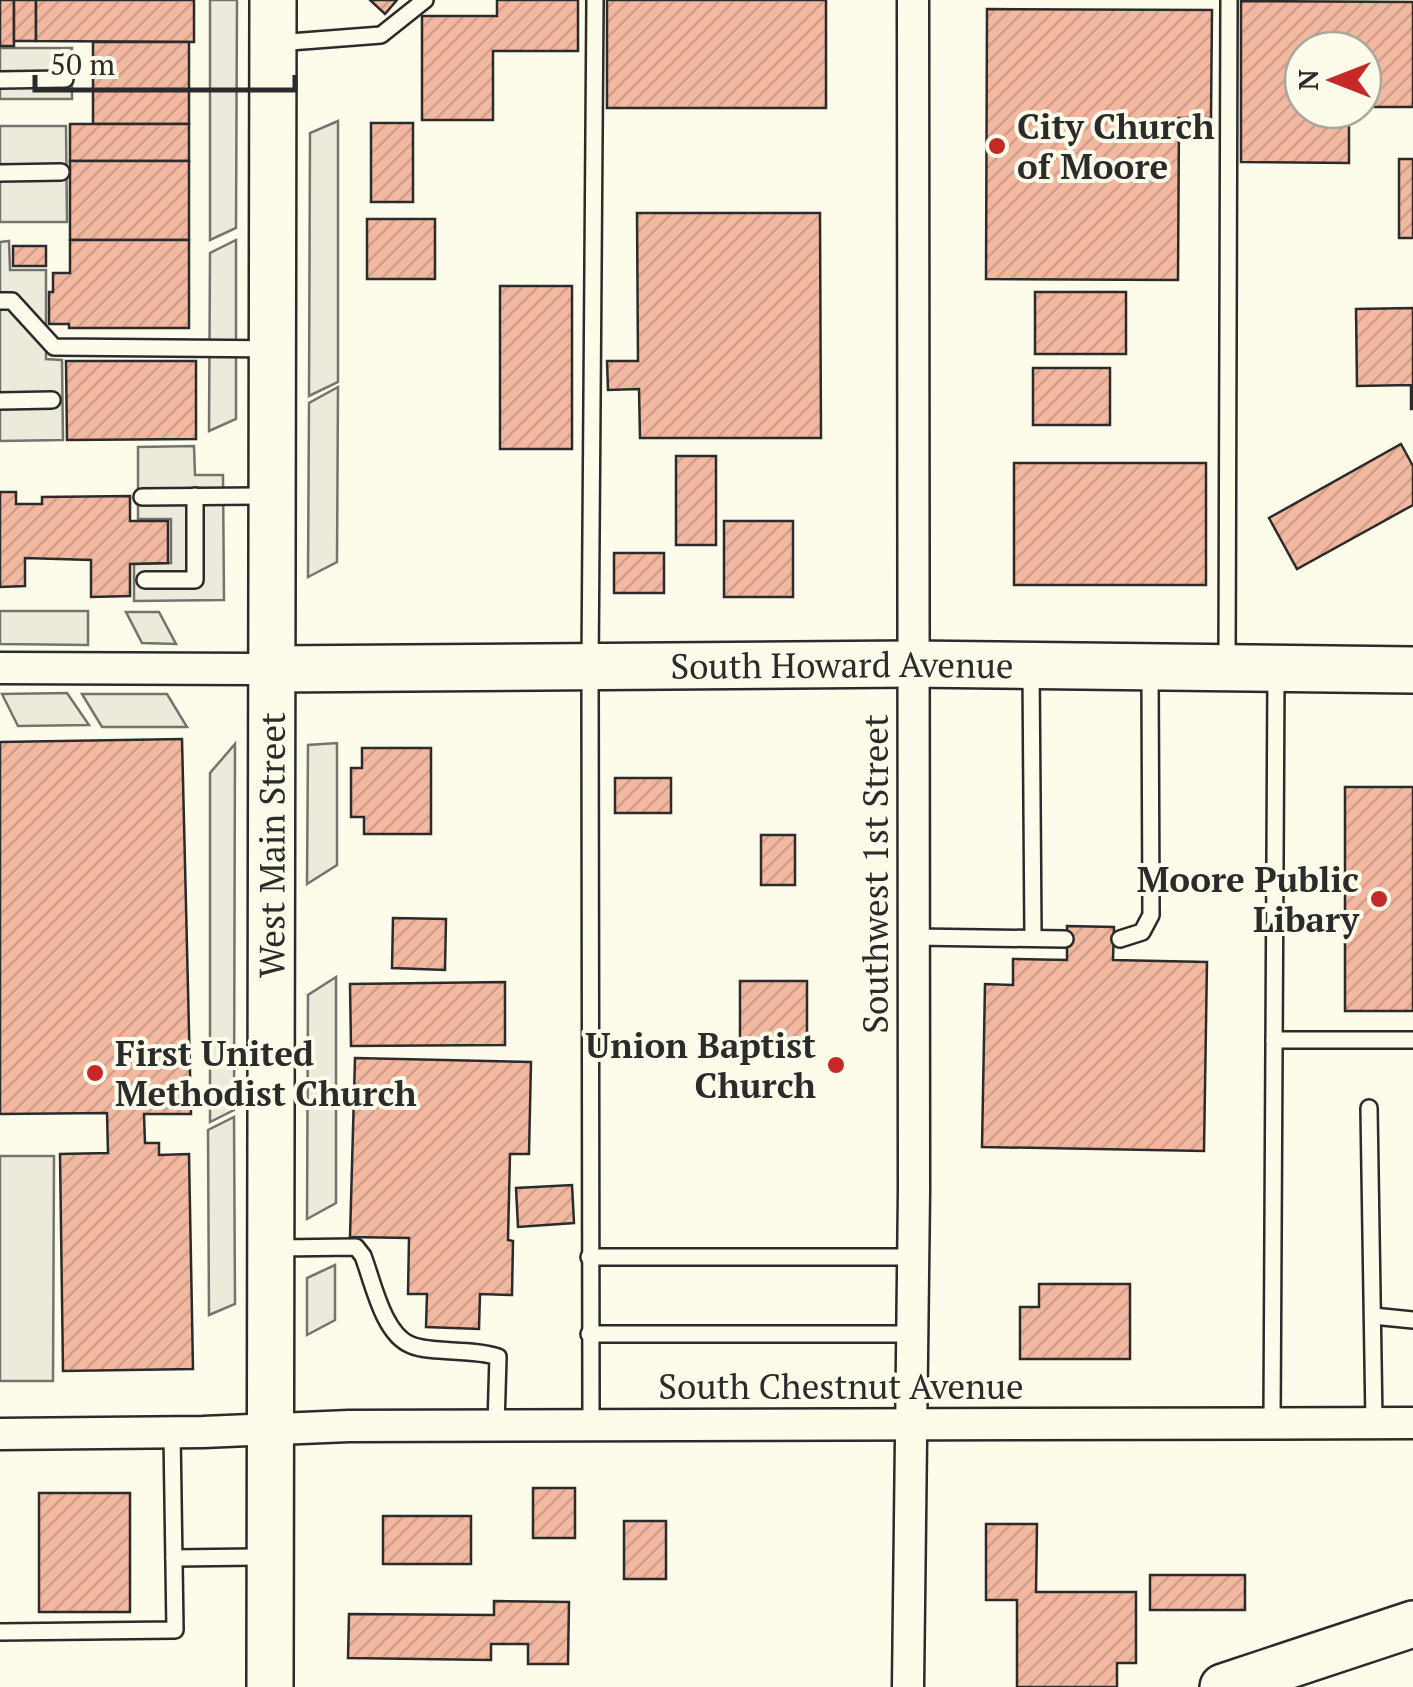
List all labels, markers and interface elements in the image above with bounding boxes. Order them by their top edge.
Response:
scale bar [35,30,295,92]
north arrow [1283,30,1383,130]
text: 50 m [50,44,115,84]
text: N [1289,69,1326,91]
place label: City Church of Moore [1017,103,1215,189]
marker: City Church of Moore [986,135,1008,157]
street label: South Howard Avenue [670,641,1014,689]
street label: West Main Street [248,712,295,978]
street label: Southwest 1st Street [852,714,898,1034]
place label: Moore Public Libary [1137,856,1360,942]
marker: Moore Public Libary [1368,888,1390,910]
place label: Union Baptist Church [585,1022,816,1108]
place label: First United Methodist Church [115,1030,417,1116]
marker: Union Baptist Church [825,1054,847,1076]
marker: First United Methodist Church [84,1062,106,1084]
street label: South Chestnut Avenue [658,1363,1024,1409]

